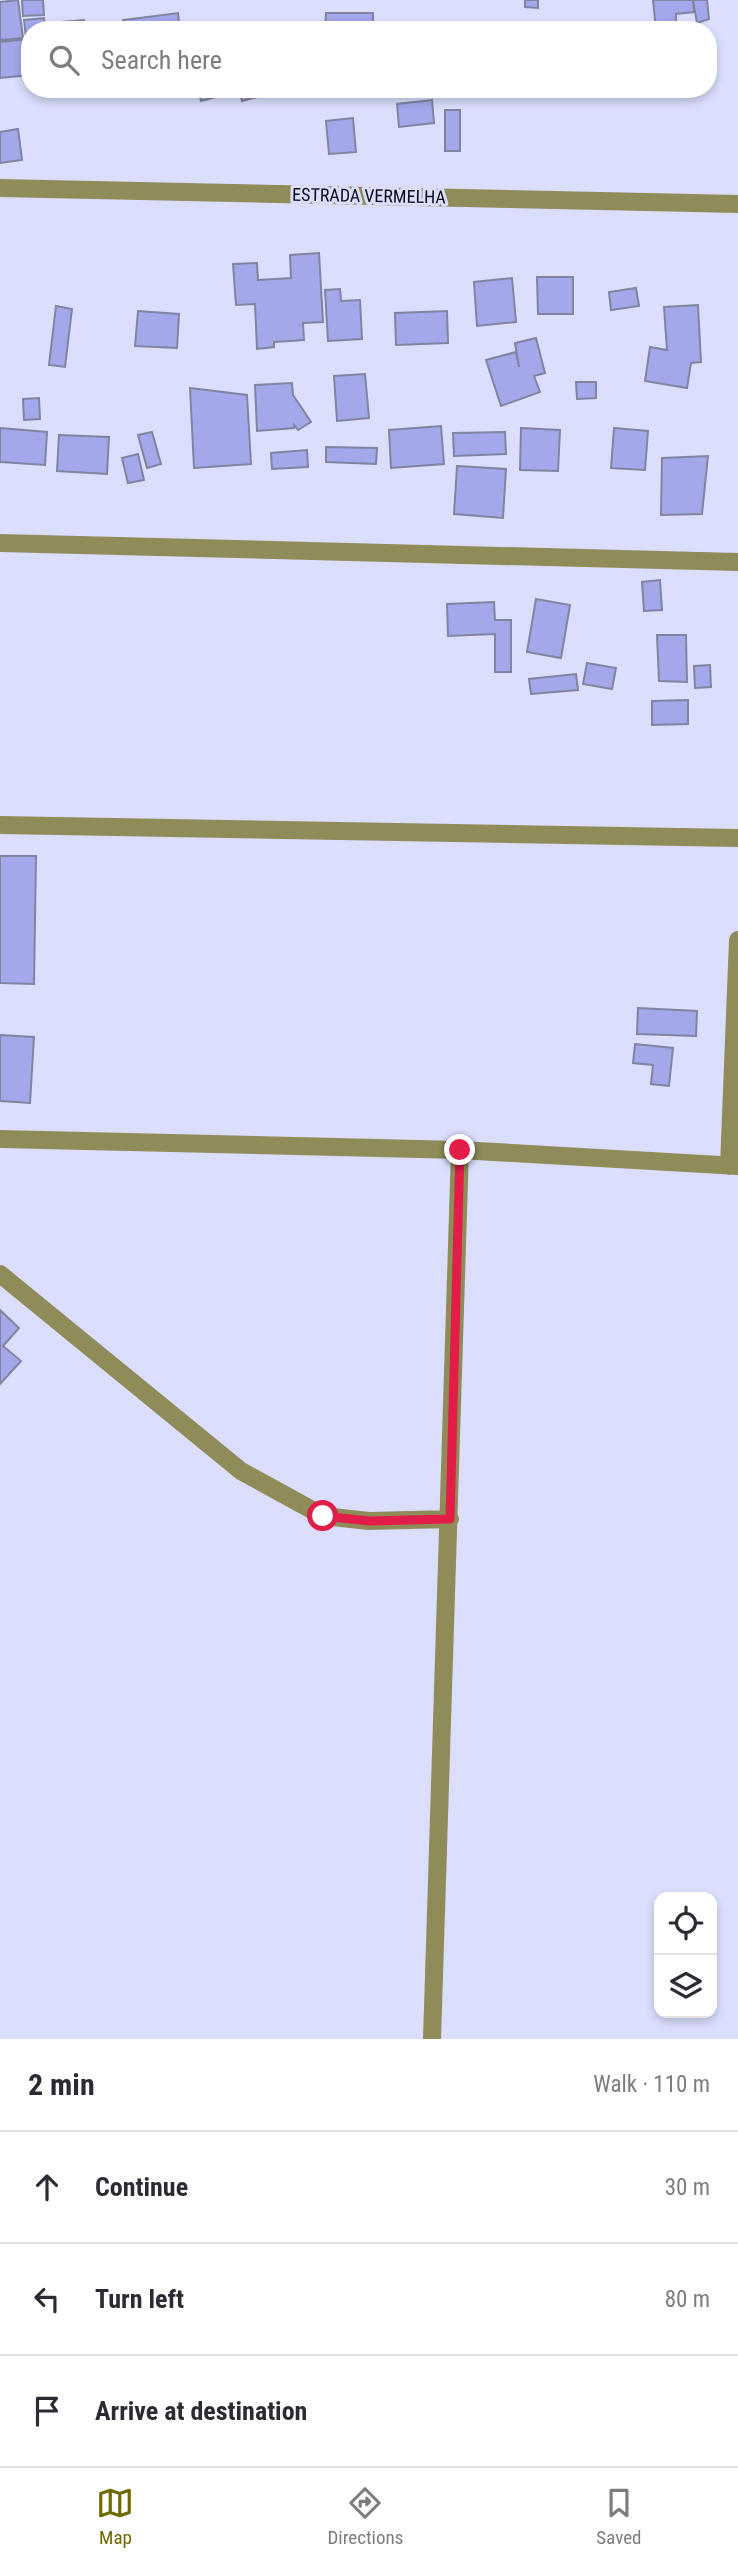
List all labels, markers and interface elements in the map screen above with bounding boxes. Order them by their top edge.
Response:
search box [21,21,717,98]
icon: search [45,41,83,79]
text: Search here [101,45,222,75]
street label: ESTRADA VERMELHA [292,184,447,207]
route end [444,1134,475,1165]
route start [307,1500,338,1531]
map controls [654,1892,717,2018]
button: locate [654,1892,717,1955]
button: layers [654,1955,717,2018]
text: 2 min [28,2067,95,2102]
text: Walk · 110 m [593,2071,710,2098]
icon: ahead [28,2168,66,2206]
text: Continue [95,2172,188,2202]
text: 30 m [665,2174,710,2201]
icon: left [28,2280,66,2318]
text: Turn left [95,2284,184,2314]
text: 80 m [665,2286,710,2313]
icon: arrive [28,2392,66,2430]
text: Arrive at destination [95,2396,307,2426]
tab: Map [96,2484,134,2549]
tab: Directions [327,2484,403,2549]
tab: Saved [596,2484,642,2549]

